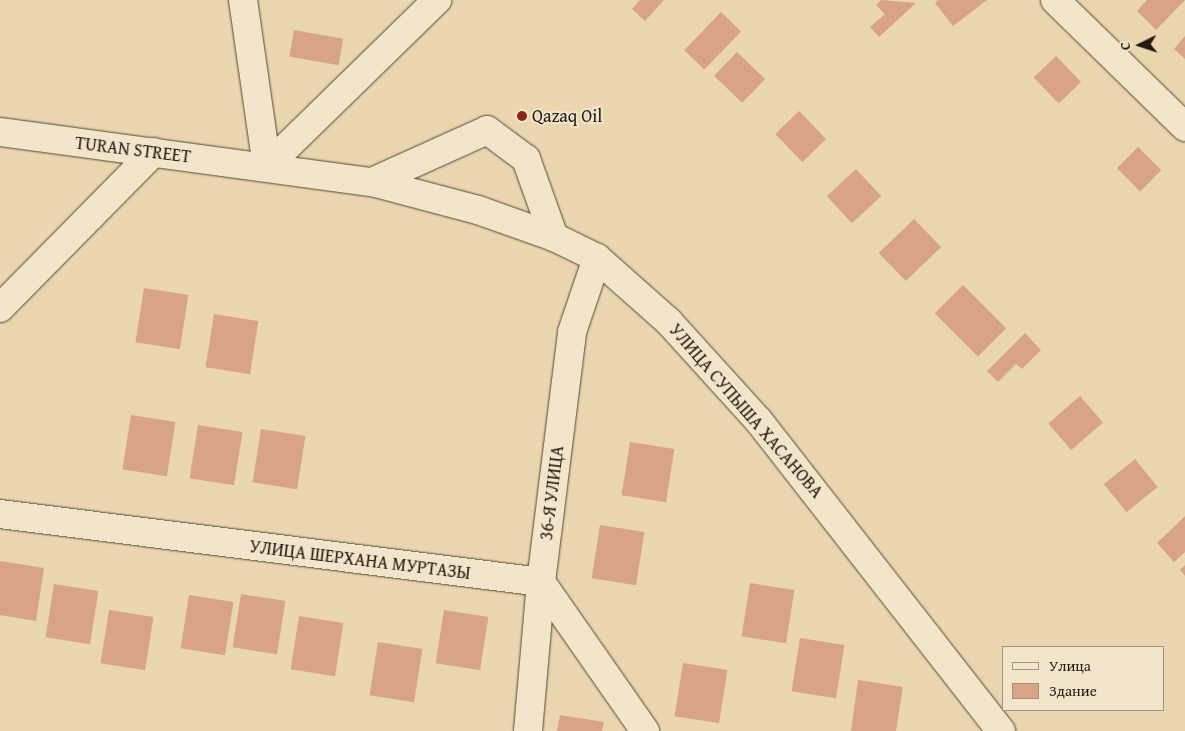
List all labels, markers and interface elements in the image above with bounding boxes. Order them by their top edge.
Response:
north arrow [1115,20,1165,70]
text: С [1115,41,1135,51]
place label: Qazaq Oil [532,105,602,127]
marker: Qazaq Oil [516,110,528,122]
street label: TURAN STREET [74,132,192,168]
street label: УЛИЦА СУПЫША ХАСАНОВА [664,319,828,503]
street label: 36-Я УЛИЦА [535,444,569,542]
street label: УЛИЦА ШЕРХАНА МУРТАЗЫ [248,536,472,584]
legend [1002,646,1165,711]
text: Улица [1049,655,1091,676]
text: Здание [1049,680,1097,701]

